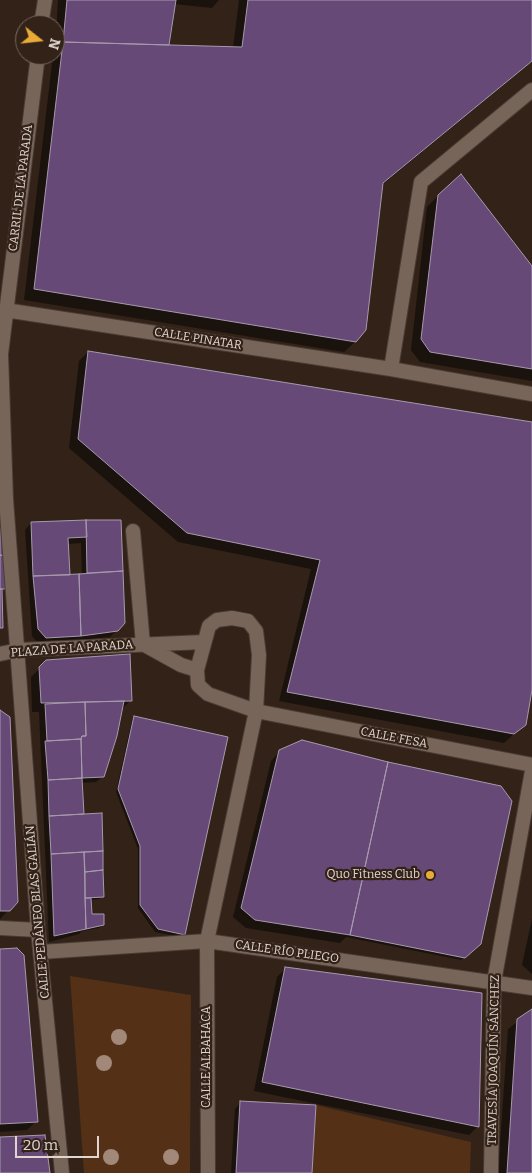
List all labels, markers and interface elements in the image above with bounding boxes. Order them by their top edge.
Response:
north arrow [15,15,65,65]
text: N [44,36,64,52]
street label: CARRIL DE LA PARADA [6,124,36,252]
street label: CALLE PINATAR [153,325,243,353]
street label: PLAZA DE LA PARADA [10,638,134,660]
street label: CALLE FESA [359,724,429,752]
street label: CALLE PEDÁNEO BLAS GALIÁN [23,825,53,999]
place label: Quo Fitness Club [327,868,420,882]
marker: Quo Fitness Club [424,869,436,881]
street label: CALLE RÍO PLIEGO [234,938,340,966]
street label: TRAVESÍA JOAQUÍN SÁNCHEZ [485,975,503,1145]
street label: CALLE ALBAHACA [200,1006,214,1108]
scale bar [18,1126,101,1158]
text: 20 m [23,1136,58,1154]

